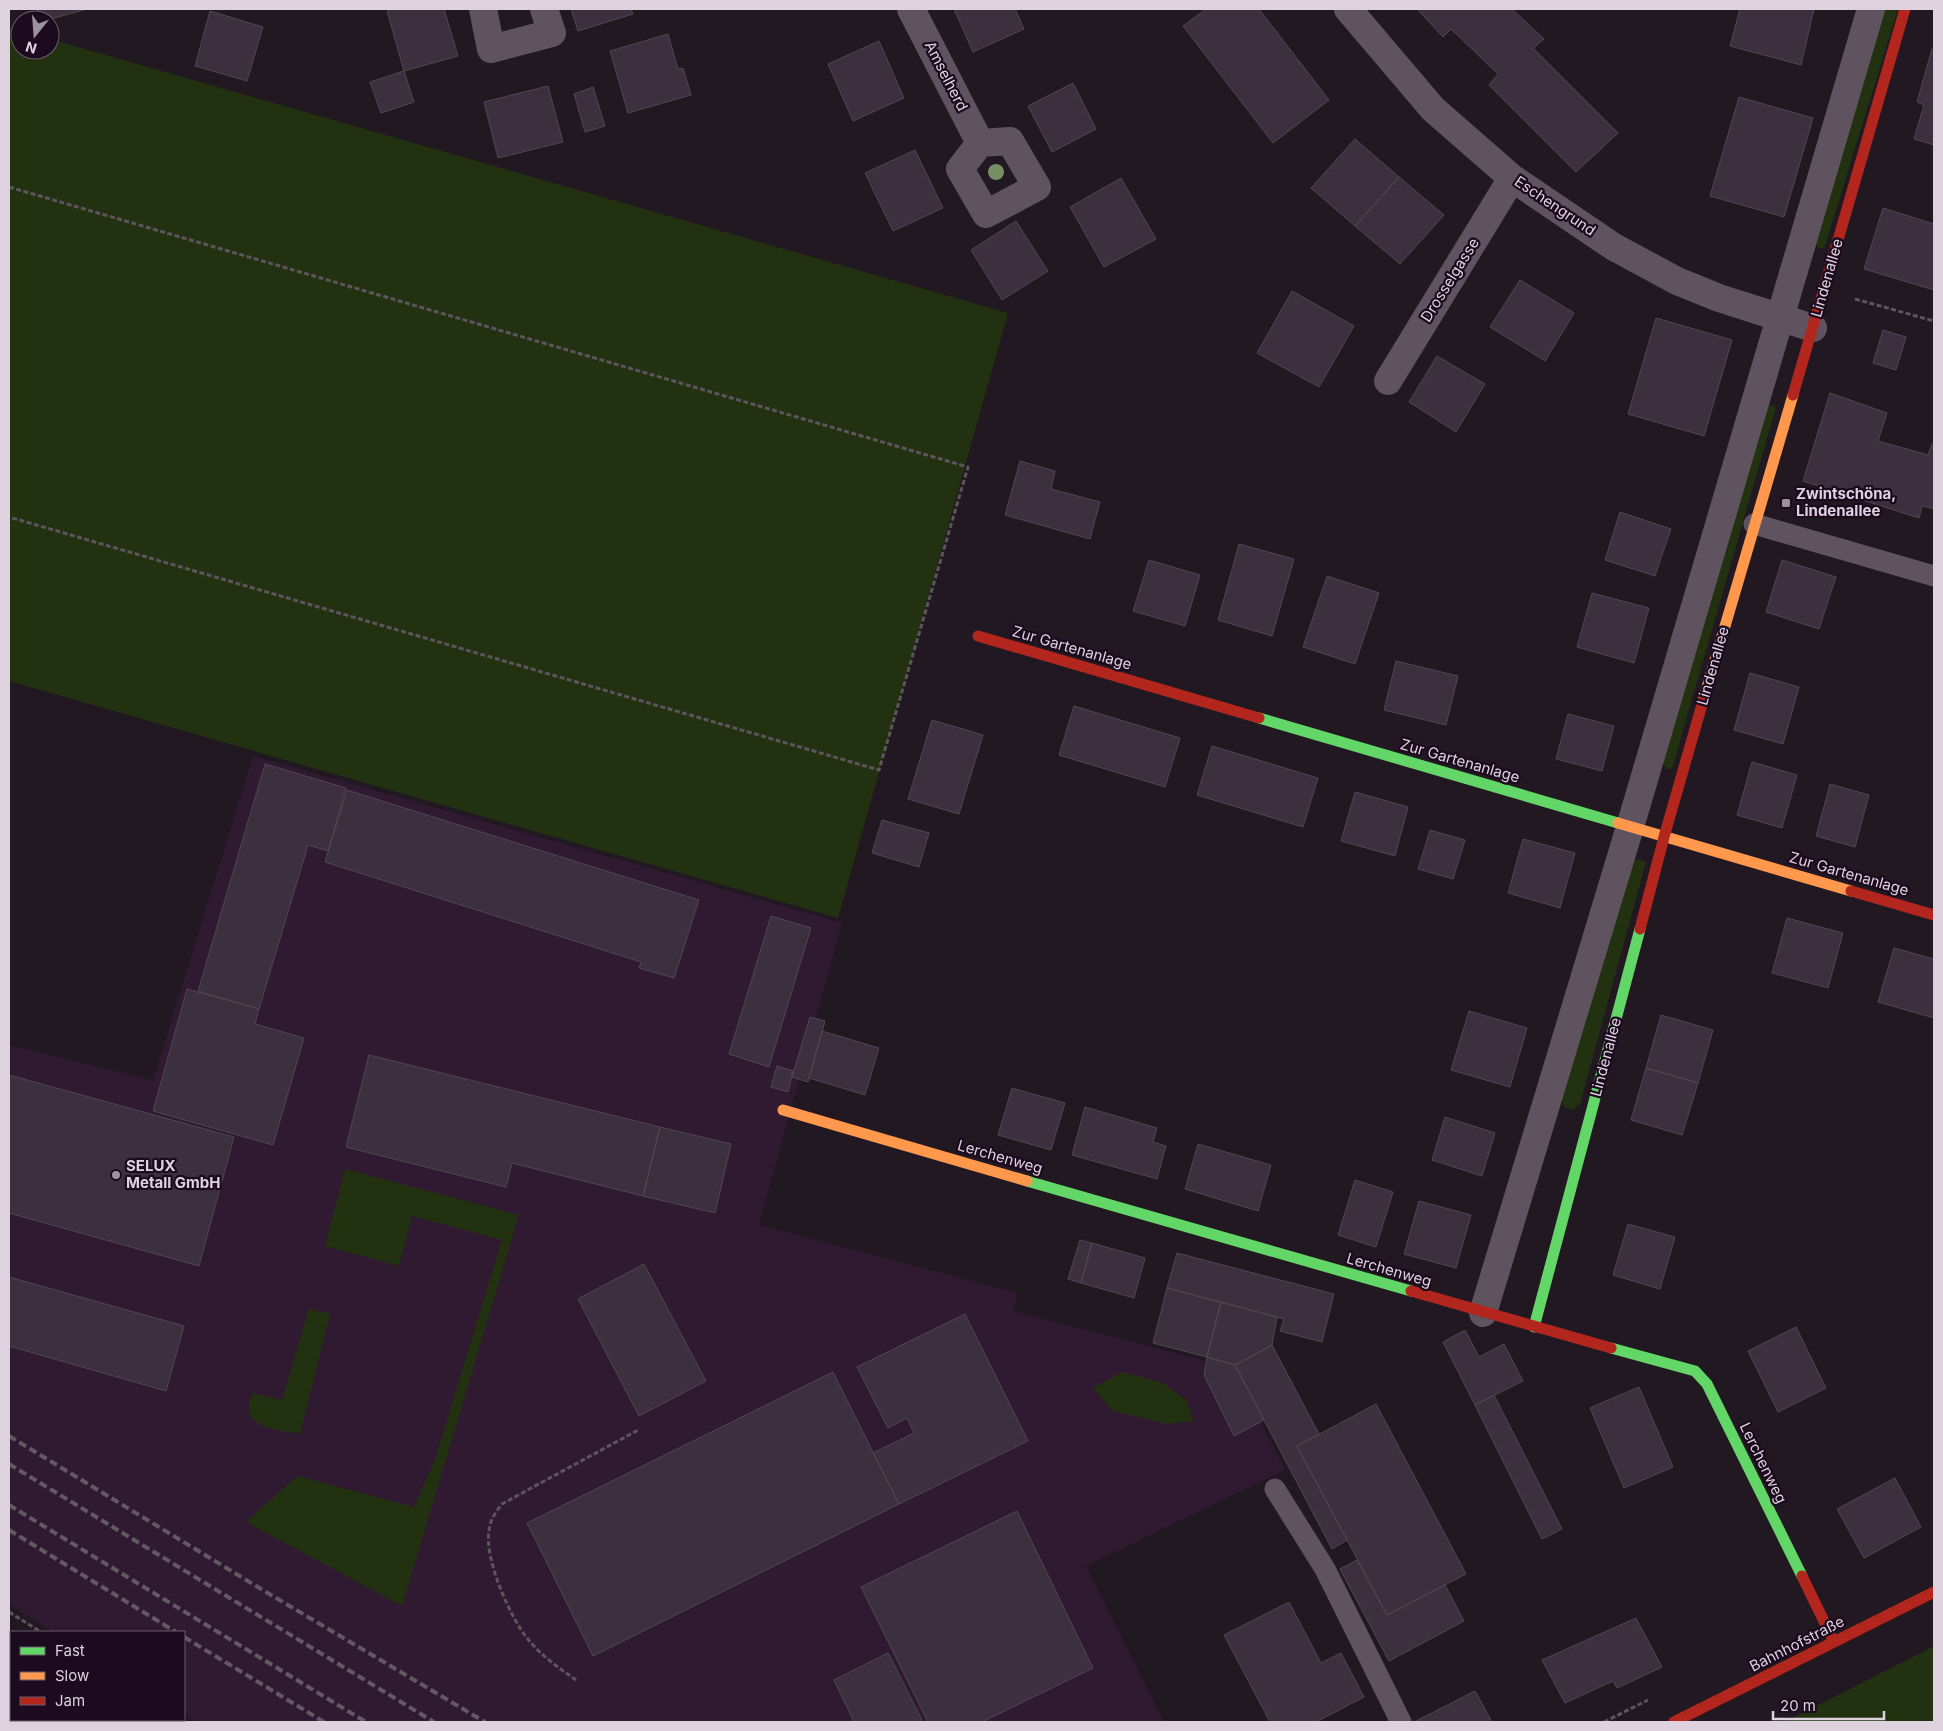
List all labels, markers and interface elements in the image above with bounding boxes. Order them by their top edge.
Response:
north arrow [10,10,60,60]
text: N [23,38,39,58]
street label: Amselherd [921,38,972,114]
street label: Eschengrund [1511,171,1599,240]
street label: Drosselgasse [1416,234,1483,325]
street label: Lindenallee [1806,236,1847,319]
place label: Zwintschöna, Lindenallee [1796,484,1896,520]
marker: Zwintschöna, Lindenallee [1780,497,1792,509]
street label: Zur Gartenanlage [1010,621,1134,674]
street label: Lindenallee [1692,624,1733,707]
street label: Zur Gartenanlage [1398,734,1522,787]
street label: Zur Gartenanlage [1787,847,1911,900]
street label: Lindenallee [1586,1015,1625,1098]
street label: Lerchenweg [955,1135,1045,1178]
place label: SELUX Metall GmbH [126,1156,220,1192]
marker: SELUX Metall GmbH [110,1169,122,1181]
street label: Lerchenweg [1344,1248,1434,1291]
street label: Lerchenweg [1736,1419,1791,1506]
street label: Bahnhofstraße [1746,1611,1847,1676]
legend [10,1631,185,1721]
text: Fast [55,1641,85,1660]
text: Slow [55,1666,89,1685]
scale bar [1773,1688,1884,1720]
text: Jam [55,1691,85,1710]
text: 20 m [1780,1696,1816,1715]

